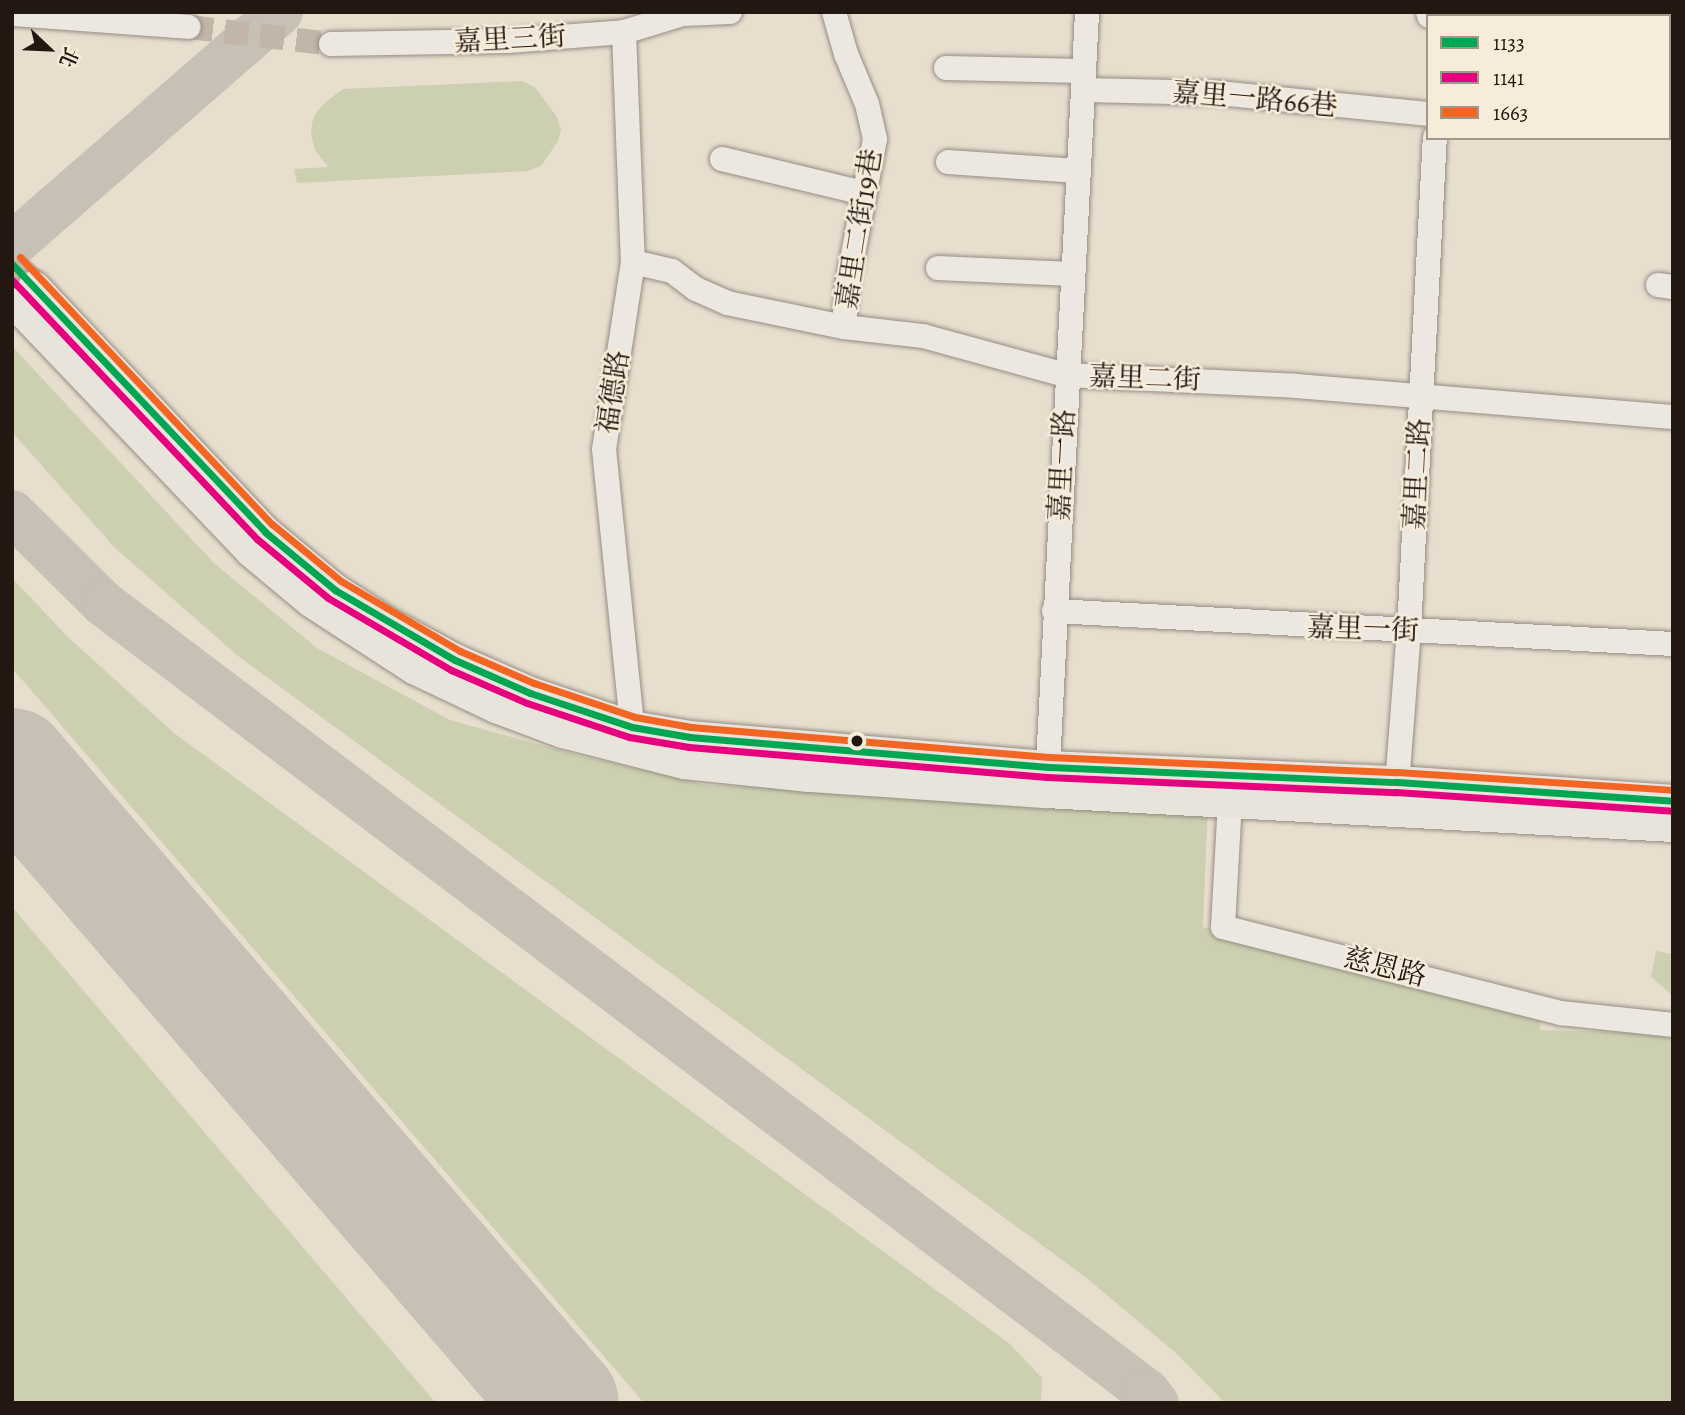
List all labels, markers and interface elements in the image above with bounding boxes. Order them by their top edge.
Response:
north arrow [14,14,84,84]
legend [1426,14,1671,140]
street label: 嘉里三街 [453,19,567,59]
text: 1133 [1493,29,1525,57]
text: 北 [53,43,84,71]
text: 1141 [1493,64,1524,92]
street label: 嘉里一路66巷 [1171,75,1339,123]
text: 1663 [1493,99,1528,127]
street label: 嘉里二街19巷 [830,146,888,312]
street label: 福德路 [590,348,636,436]
street label: 嘉里二街 [1088,359,1202,397]
street label: 嘉里一路 [1042,408,1082,522]
street label: 嘉里二路 [1397,417,1437,531]
street label: 嘉里一街 [1306,610,1420,648]
unlabelled marker [850,734,864,748]
street label: 慈恩路 [1340,941,1430,993]

